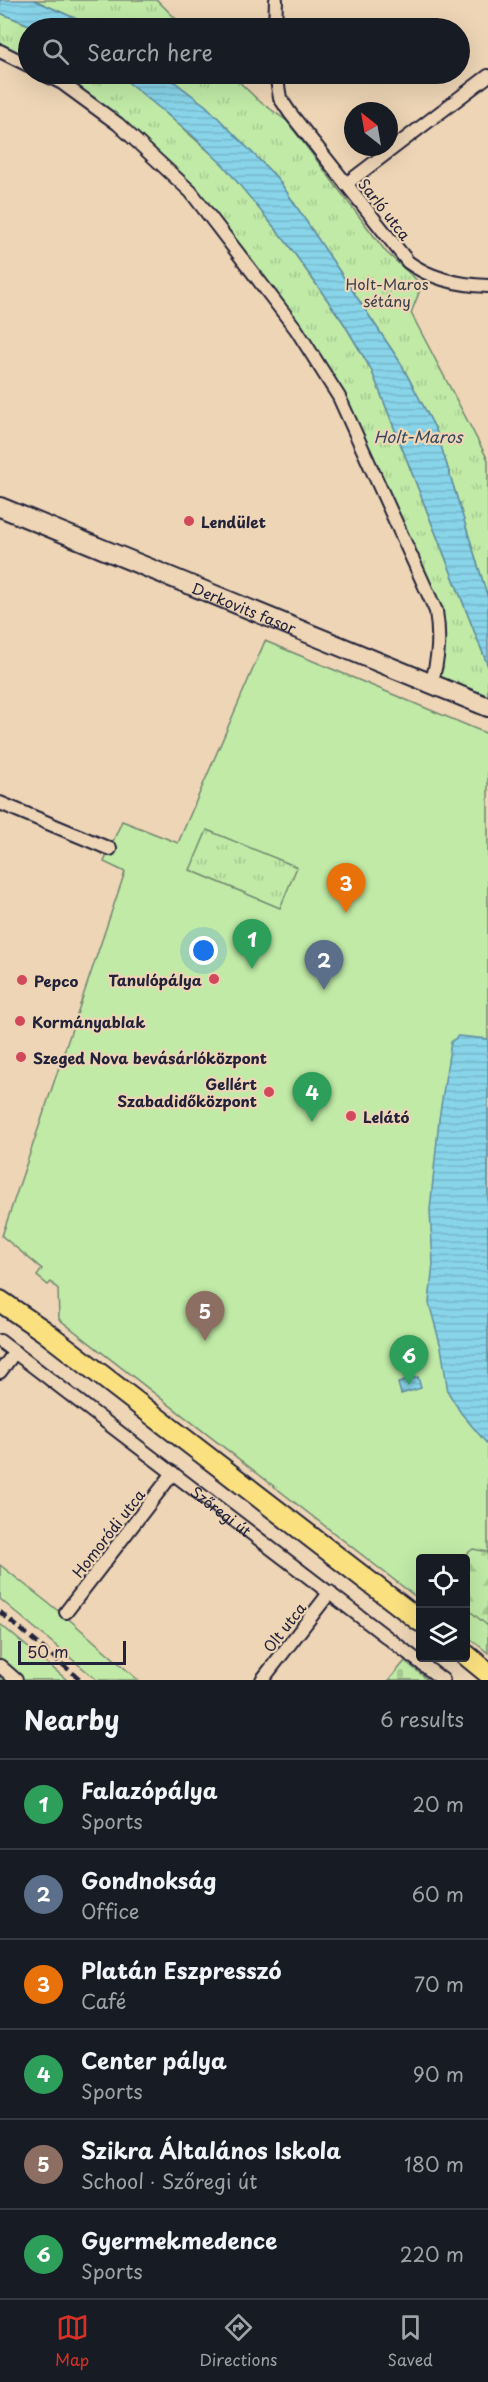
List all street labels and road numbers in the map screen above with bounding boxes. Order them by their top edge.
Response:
street label: Sarló utca [353,173,417,246]
street label: Derkovits fasor [189,575,300,639]
street label: Szőregi út [186,1480,257,1541]
street label: Homoródi utca [66,1483,150,1582]
street label: Olt utca [257,1597,311,1657]

